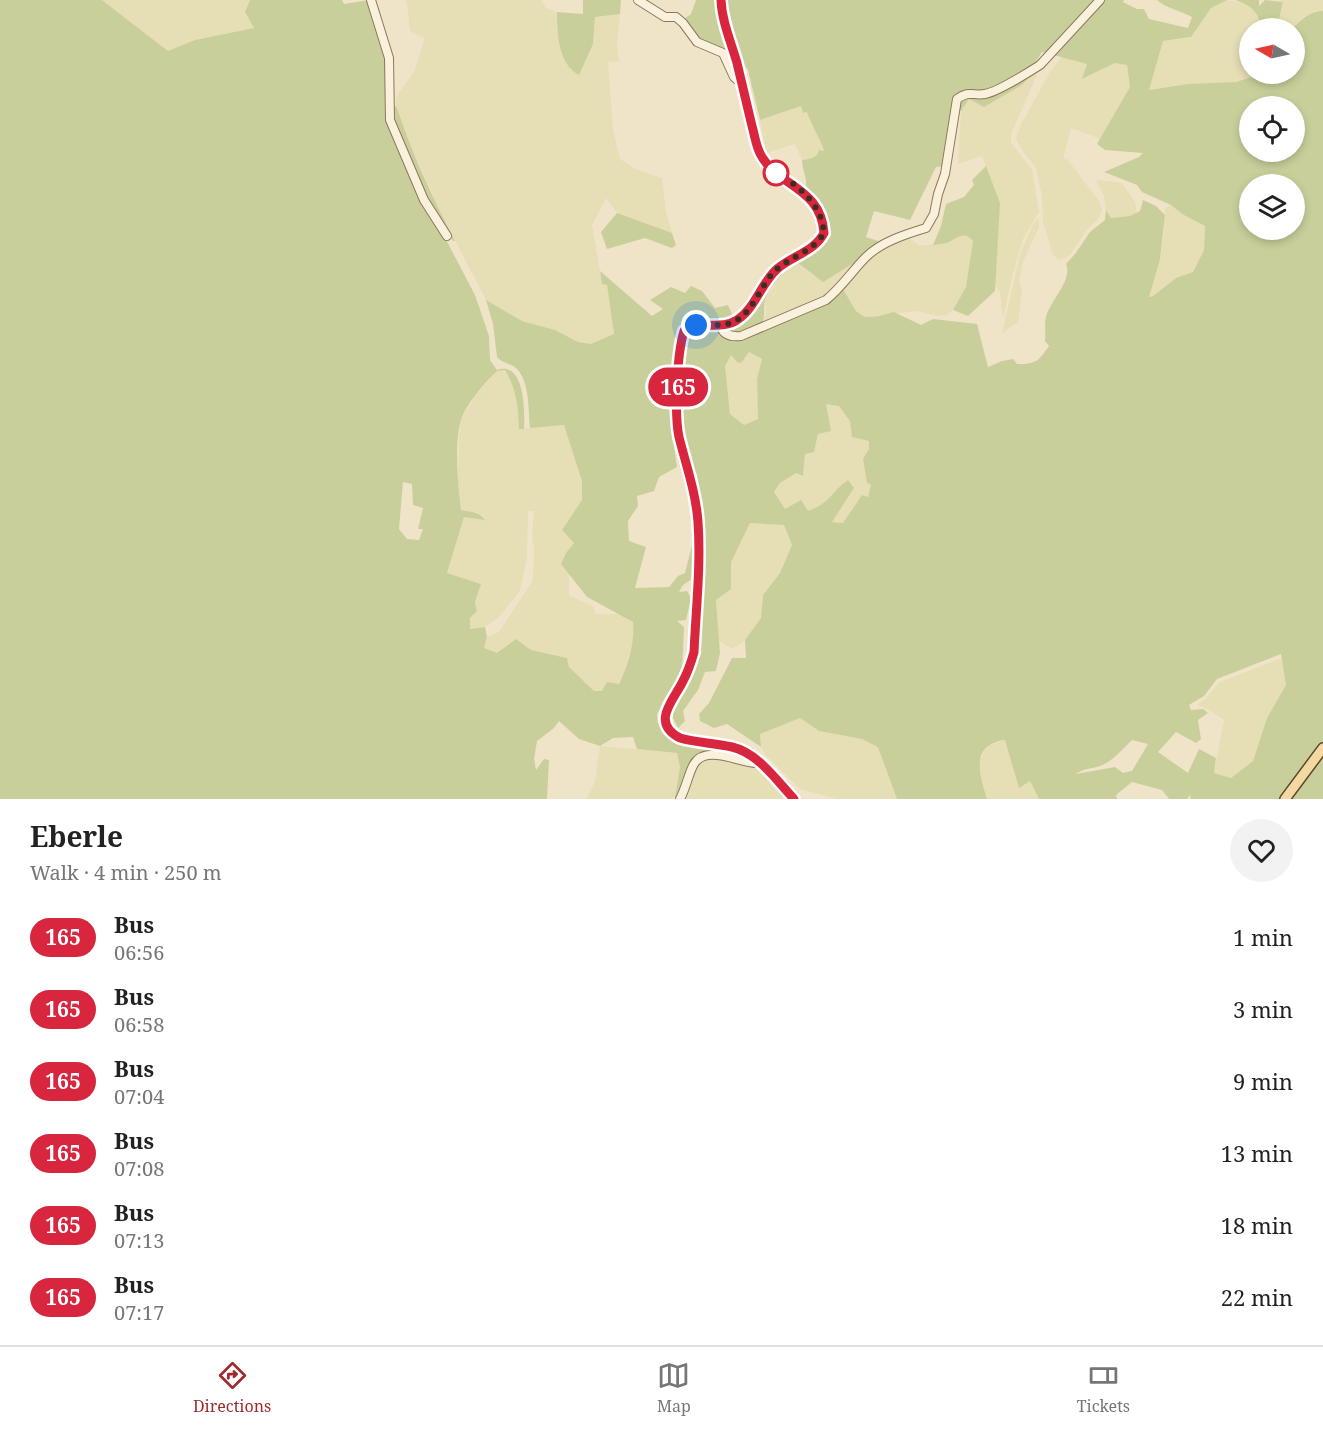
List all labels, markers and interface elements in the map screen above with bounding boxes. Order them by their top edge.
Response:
north arrow [1239,18,1305,84]
map controls [1239,18,1305,240]
button: locate [1239,96,1305,162]
unlabelled marker [763,160,789,186]
button: layers [1239,174,1305,240]
your location [681,310,711,340]
line badge: 165 [644,368,712,406]
text: 165 [660,373,696,401]
text: Eberle [30,817,123,855]
button: heart [1230,819,1293,882]
text: Walk · 4 min · 250 m [30,859,222,886]
text: Bus [114,909,154,939]
text: 1 min [1233,922,1293,952]
text: 165 [45,923,81,951]
text: 06:56 [114,939,164,966]
text: Bus [114,981,154,1011]
text: 3 min [1233,994,1293,1024]
text: 165 [45,995,81,1023]
text: 06:58 [114,1011,164,1038]
text: Bus [114,1053,154,1083]
text: 9 min [1233,1066,1293,1096]
text: 165 [45,1067,81,1095]
text: 07:04 [114,1083,164,1110]
text: Bus [114,1125,154,1155]
text: 13 min [1221,1138,1293,1168]
text: 165 [45,1139,81,1167]
text: 07:08 [114,1155,164,1182]
text: Bus [114,1197,154,1227]
text: 18 min [1221,1210,1293,1240]
text: 165 [45,1211,81,1239]
text: 07:13 [114,1227,164,1254]
text: Bus [114,1269,154,1299]
text: 22 min [1221,1282,1293,1312]
text: 165 [45,1283,81,1311]
text: 07:17 [114,1299,164,1326]
tab: Directions [193,1359,271,1417]
tab: Map [657,1359,691,1417]
tab: Tickets [1077,1359,1130,1417]

